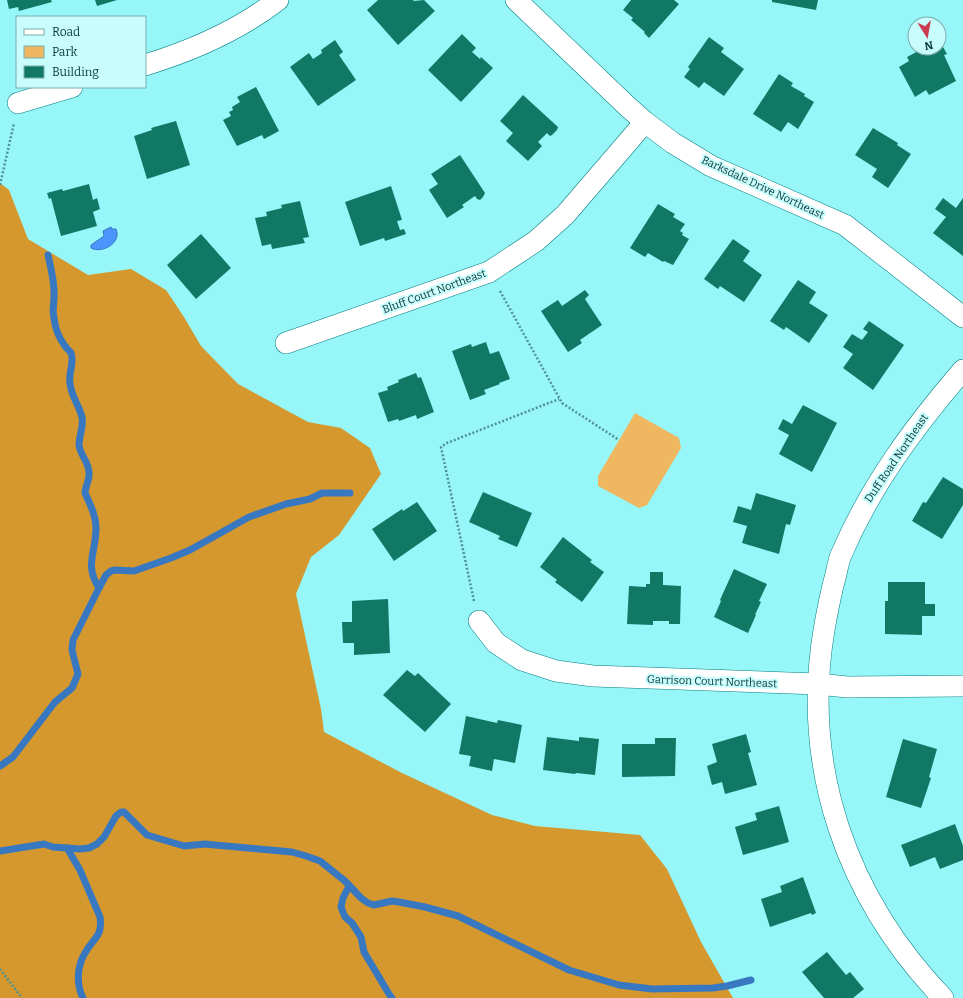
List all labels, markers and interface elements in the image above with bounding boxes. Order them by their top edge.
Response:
legend [16,16,146,88]
north arrow [907,16,947,56]
text: Road [52,25,80,39]
text: N [923,38,934,53]
text: Park [52,45,78,59]
text: Building [52,65,99,79]
street label: Barksdale Drive Northeast [700,153,826,222]
street label: Bluff Court Northeast [381,267,488,316]
street label: Duff Road Northeast [862,411,931,505]
street label: Garrison Court Northeast [647,673,777,690]

